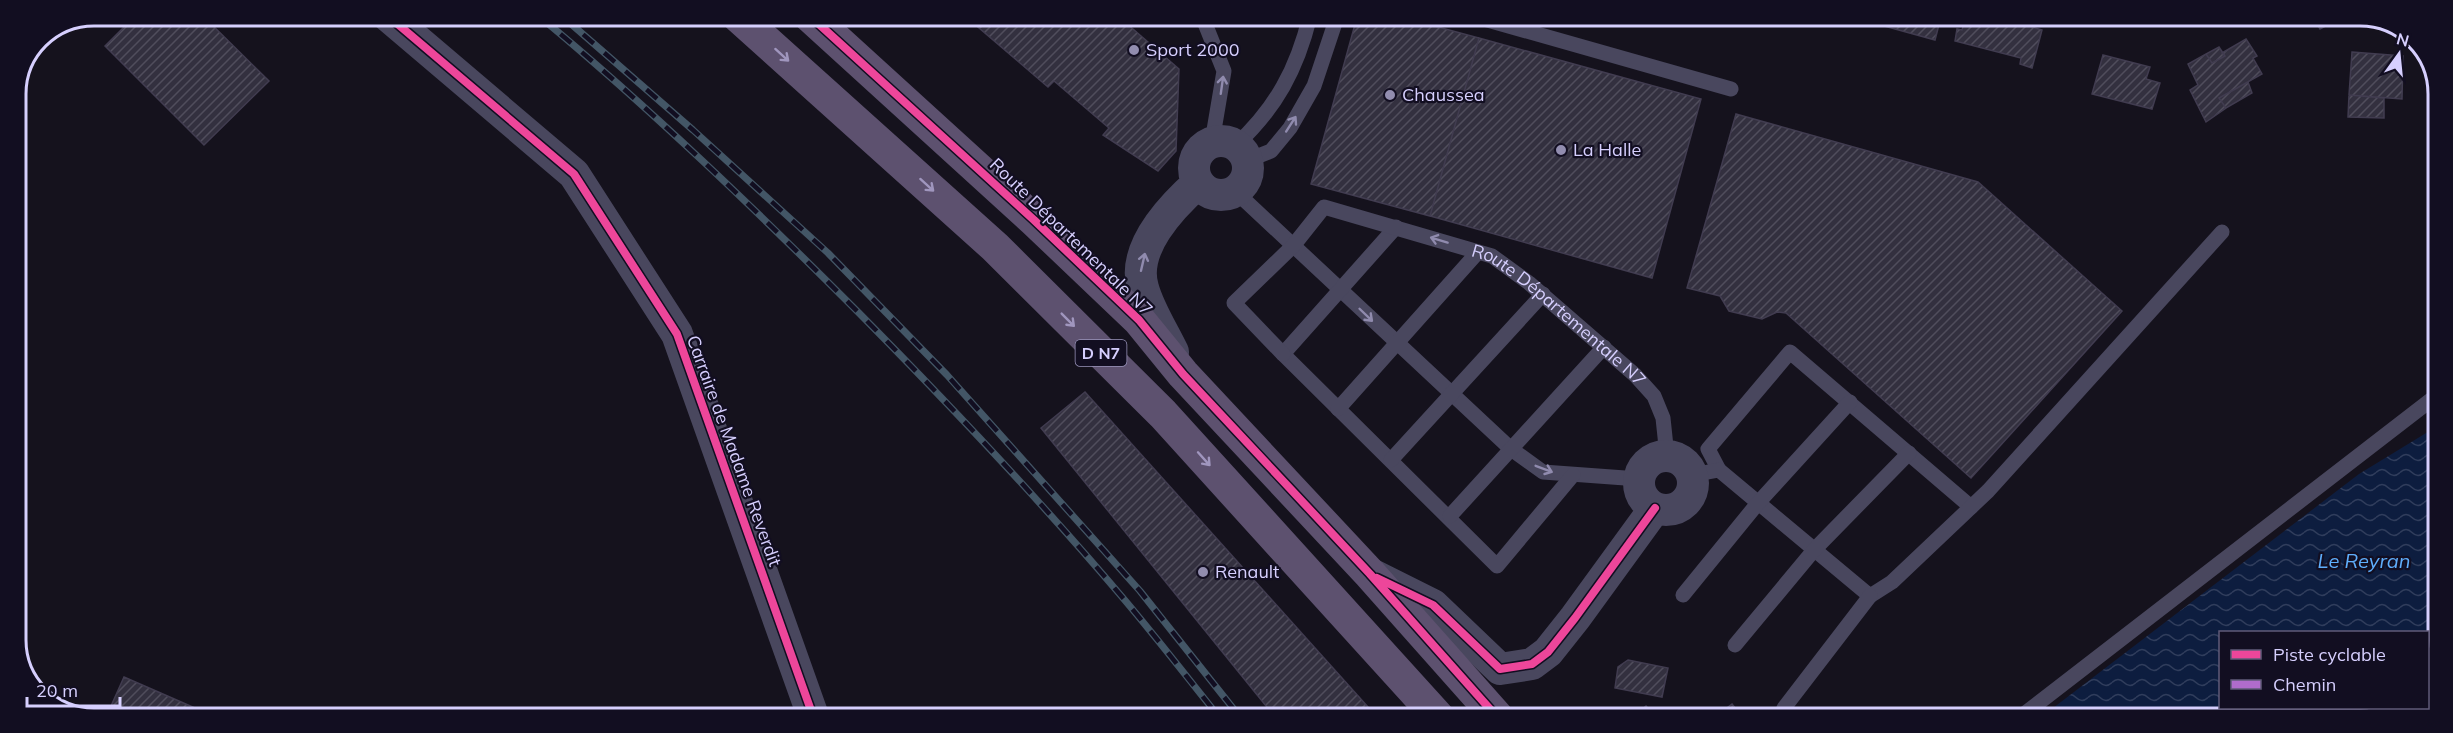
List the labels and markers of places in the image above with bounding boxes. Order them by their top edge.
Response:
place label: Sport 2000 [1146,38,1240,61]
marker: Sport 2000 [1127,43,1141,57]
place label: Chaussea [1402,83,1485,106]
marker: Chaussea [1383,88,1397,102]
place label: La Halle [1573,138,1641,161]
marker: La Halle [1554,143,1568,157]
place label: Renault [1215,560,1279,583]
marker: Renault [1196,565,1210,579]

